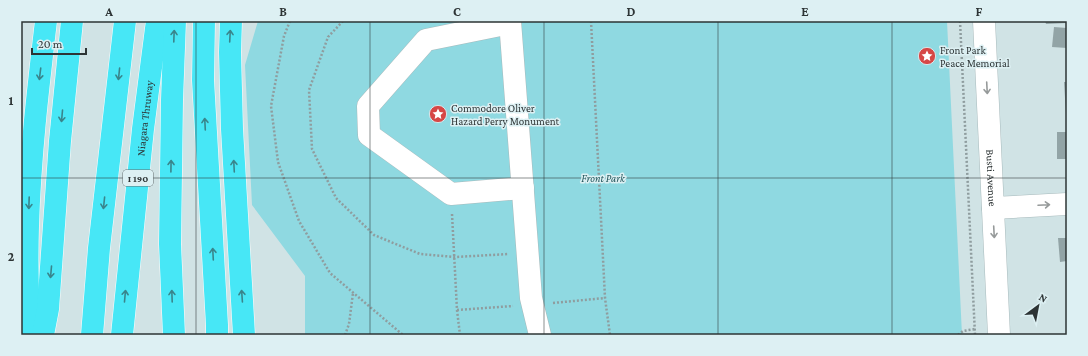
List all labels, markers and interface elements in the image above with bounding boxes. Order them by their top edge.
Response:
text: A [104,4,113,19]
text: B [279,4,287,19]
text: C [453,4,461,19]
text: D [627,4,636,19]
text: E [801,4,809,19]
text: F [976,4,983,19]
scale bar [32,30,86,56]
one-way arrow [170,30,178,43]
one-way arrow [227,30,234,43]
text: 20 m [38,37,63,51]
place label: Front Park Peace Memorial [940,44,1010,69]
place icon: Front Park Peace Memorial [917,46,937,66]
one-way arrow [36,67,44,80]
one-way arrow [115,67,123,80]
street label: Niagara Thruway [134,79,156,157]
one-way arrow [984,81,991,94]
text: 1 [9,93,14,108]
place label: Commodore Oliver Hazard Perry Monument [451,102,560,128]
place icon: Commodore Oliver Hazard Perry Monument [428,104,448,124]
one-way arrow [59,109,66,122]
one-way arrow [202,118,209,131]
street label: Busti Avenue [984,149,999,207]
one-way arrow [167,160,175,173]
one-way arrow [230,160,238,173]
road number: I 190 [123,170,153,186]
park label: Front Park [581,172,626,184]
one-way arrow [25,196,33,209]
one-way arrow [101,196,108,209]
one-way arrow [1037,202,1050,209]
one-way arrow [991,225,998,238]
one-way arrow [210,248,217,261]
text: 2 [8,249,15,264]
one-way arrow [48,265,55,278]
north arrow [1018,286,1058,326]
one-way arrow [122,290,129,303]
one-way arrow [168,290,176,303]
one-way arrow [238,290,245,303]
text: N [1037,290,1050,305]

